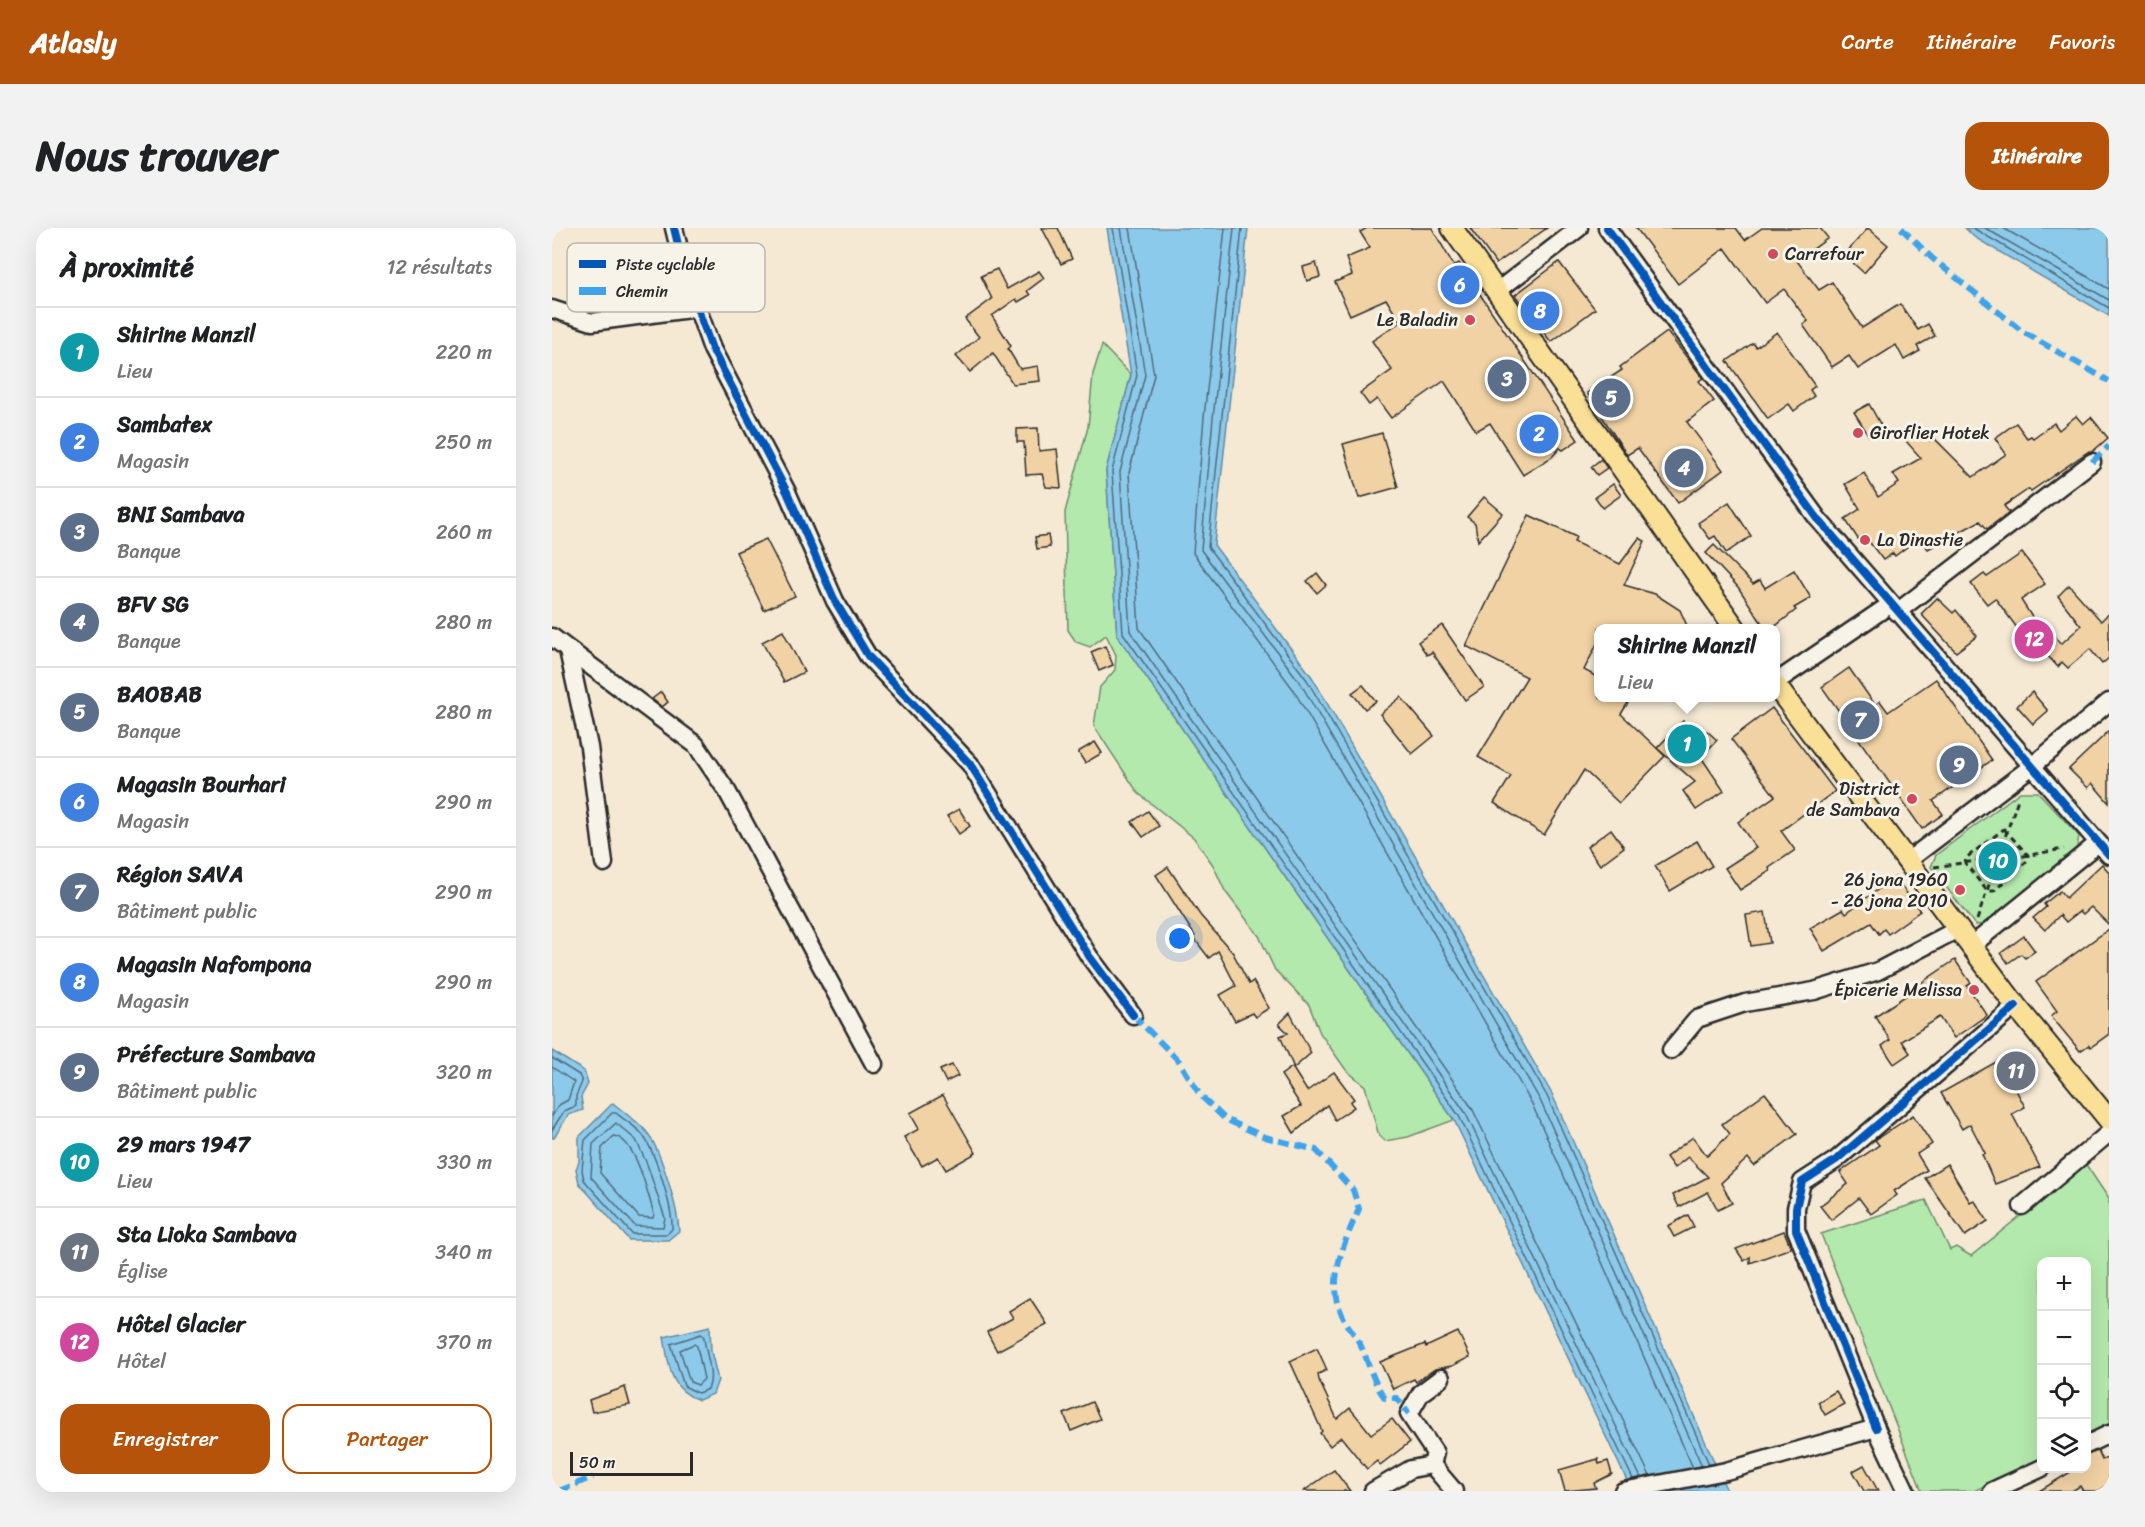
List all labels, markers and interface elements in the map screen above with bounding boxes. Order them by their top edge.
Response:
text: Atlasly [30,18,117,67]
text: Carte [1842,23,1894,61]
text: Itinéraire [1927,23,2017,61]
text: Favoris [2050,23,2115,61]
text: Nous trouver [36,119,276,193]
button: Itinéraire [1965,122,2109,190]
place label: Carrefour [1785,238,1865,270]
legend [567,243,765,312]
text: À proximité [60,244,194,290]
marker: Carrefour [1766,247,1780,261]
text: 12 résultats [387,250,492,285]
text: Piste cyclable [616,250,715,279]
pin: 6 [1440,262,1480,308]
text: Chemin [616,277,668,306]
pin: 8 [1520,288,1560,334]
place label: Le Baladin [1377,304,1458,336]
marker: Le Baladin [1463,313,1477,327]
text: Shirine Manzil [117,315,255,354]
text: 1 [75,335,84,370]
text: 220 m [436,335,492,370]
text: Lieu [117,354,153,389]
pin: 3 [1488,356,1526,402]
pin: 5 [1592,376,1630,420]
text: Sambatex [117,405,212,444]
pin: 2 [1520,412,1558,456]
place label: Giroflier Hotek [1870,417,1990,449]
text: 2 [74,425,85,460]
text: 250 m [435,425,492,460]
marker: Giroflier Hotek [1851,426,1865,440]
text: Magasin [117,444,189,479]
pin: 4 [1664,446,1704,490]
text: BNI Sambava [117,495,245,534]
text: 3 [74,515,85,550]
text: 260 m [436,515,492,550]
place label: La Dinastie [1877,524,1963,556]
marker: La Dinastie [1858,533,1872,547]
text: Banque [117,534,181,569]
text: BFV SG [117,585,189,624]
text: 4 [73,605,86,640]
text: 280 m [435,605,492,640]
pin: 12 [2014,616,2054,662]
text: Banque [117,624,181,659]
popup [1594,624,1780,702]
text: Shirine Manzil [1618,626,1756,665]
text: Lieu [1618,665,1654,700]
text: BAOBAB [117,675,202,714]
text: 5 [73,695,86,730]
text: 280 m [435,695,492,730]
pin: 7 [1840,698,1880,742]
text: Banque [117,714,181,749]
pin: 1 [1668,722,1706,766]
pin: 9 [1940,742,1978,788]
text: Magasin Bourhari [117,765,286,804]
place label: District de Sambava [1806,773,1900,826]
text: 6 [74,785,85,820]
text: 290 m [435,785,492,820]
marker: District de Sambava [1905,792,1919,806]
text: Magasin [117,804,189,839]
pin: 10 [1978,838,2018,884]
text: Région SAVA [117,855,243,894]
place label: 26 jona 1960 - 26 jona 2010 [1830,864,1948,917]
text: 7 [74,875,85,910]
text: 290 m [435,875,492,910]
marker: 26 jona 1960 - 26 jona 2010 [1953,883,1967,897]
text: Bâtiment public [117,894,258,929]
your location [1165,924,1194,953]
text: Magasin Nafompona [117,945,312,984]
text: 8 [73,965,86,1000]
text: 290 m [435,965,492,1000]
place label: Épicerie Melissa [1834,974,1962,1006]
marker: Épicerie Melissa [1967,983,1981,997]
text: Magasin [117,984,189,1019]
text: Préfecture Sambava [117,1035,315,1074]
pin: 11 [1996,1048,2036,1094]
text: 9 [73,1055,86,1090]
text: 320 m [436,1055,492,1090]
text: Bâtiment public [117,1074,258,1109]
text: 29 mars 1947 [117,1125,250,1164]
text: 10 [69,1145,90,1180]
text: 330 m [437,1145,492,1180]
text: Lieu [117,1164,153,1199]
text: Sta Lioka Sambava [117,1215,297,1254]
text: 11 [71,1235,88,1270]
text: 340 m [435,1235,492,1270]
text: Église [117,1254,168,1289]
map controls [2037,1257,2091,1473]
button: + [2037,1257,2091,1311]
text: Hôtel Glacier [117,1305,245,1344]
button: − [2037,1311,2091,1365]
text: 12 [69,1325,90,1360]
text: 370 m [436,1325,492,1360]
text: Hôtel [117,1344,166,1379]
button: locate [2037,1365,2091,1419]
button: Enregistrer [60,1404,270,1474]
button: Partager [282,1404,492,1474]
button: layers [2037,1419,2091,1473]
text: 50 m [579,1448,615,1477]
scale bar [570,1449,693,1476]

